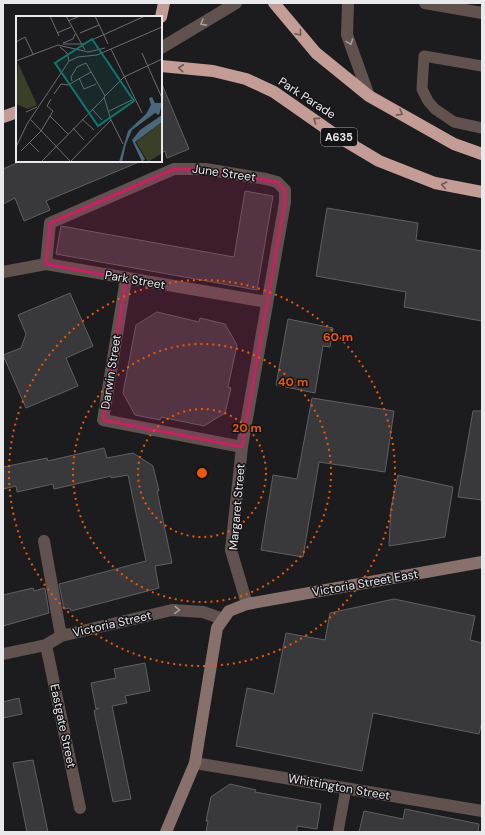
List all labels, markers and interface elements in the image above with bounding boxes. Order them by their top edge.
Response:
inset map [16,16,162,162]
one-way arrow [200,19,207,26]
one-way arrow [295,28,302,35]
one-way arrow [345,38,353,45]
one-way arrow [178,64,184,73]
street label: Park Parade [275,73,339,123]
one-way arrow [396,109,403,116]
one-way arrow [314,118,321,125]
road number: A635 [321,128,357,146]
street label: June Street [191,161,257,185]
one-way arrow [441,181,447,190]
street label: Park Street [104,267,167,293]
text: 60 m [323,329,353,345]
street label: Darwin Street [97,333,125,410]
text: 40 m [278,374,308,390]
text: 20 m [232,420,262,436]
street label: Margaret Street [225,463,249,551]
centre of rings [195,466,209,480]
street label: Victoria Street East [311,566,419,600]
one-way arrow [174,606,180,615]
street label: Victoria Street [71,607,153,641]
street label: Eastgate Street [46,683,80,770]
street label: Whittington Street [287,770,391,804]

